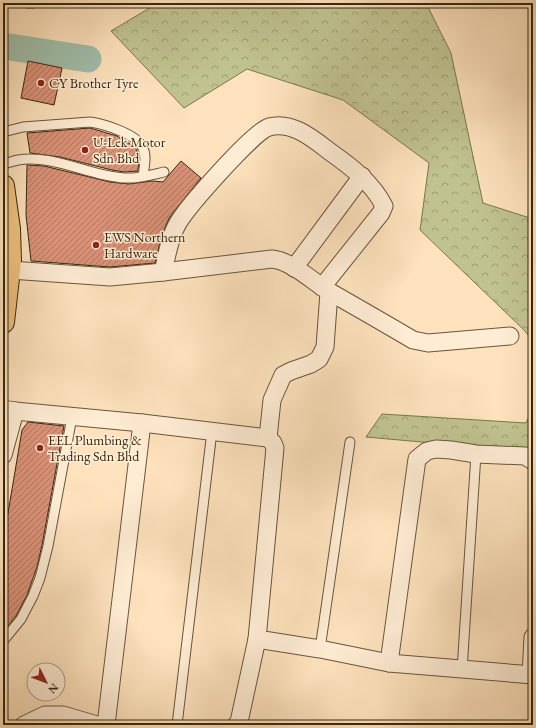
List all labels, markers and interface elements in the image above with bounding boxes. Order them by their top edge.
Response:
place label: CY Brother Tyre [49,74,139,92]
marker: CY Brother Tyre [36,78,46,88]
place label: U-Lek Motor Sdn Bhd [93,133,166,167]
marker: U-Lek Motor Sdn Bhd [80,145,90,155]
place label: EWS Northern Hardware [104,228,186,262]
marker: EWS Northern Hardware [91,240,101,250]
place label: EEL Plumbing & Trading Sdn Bhd [48,431,142,465]
marker: EEL Plumbing & Trading Sdn Bhd [35,443,45,453]
north arrow [26,662,66,702]
text: N [45,681,62,697]

